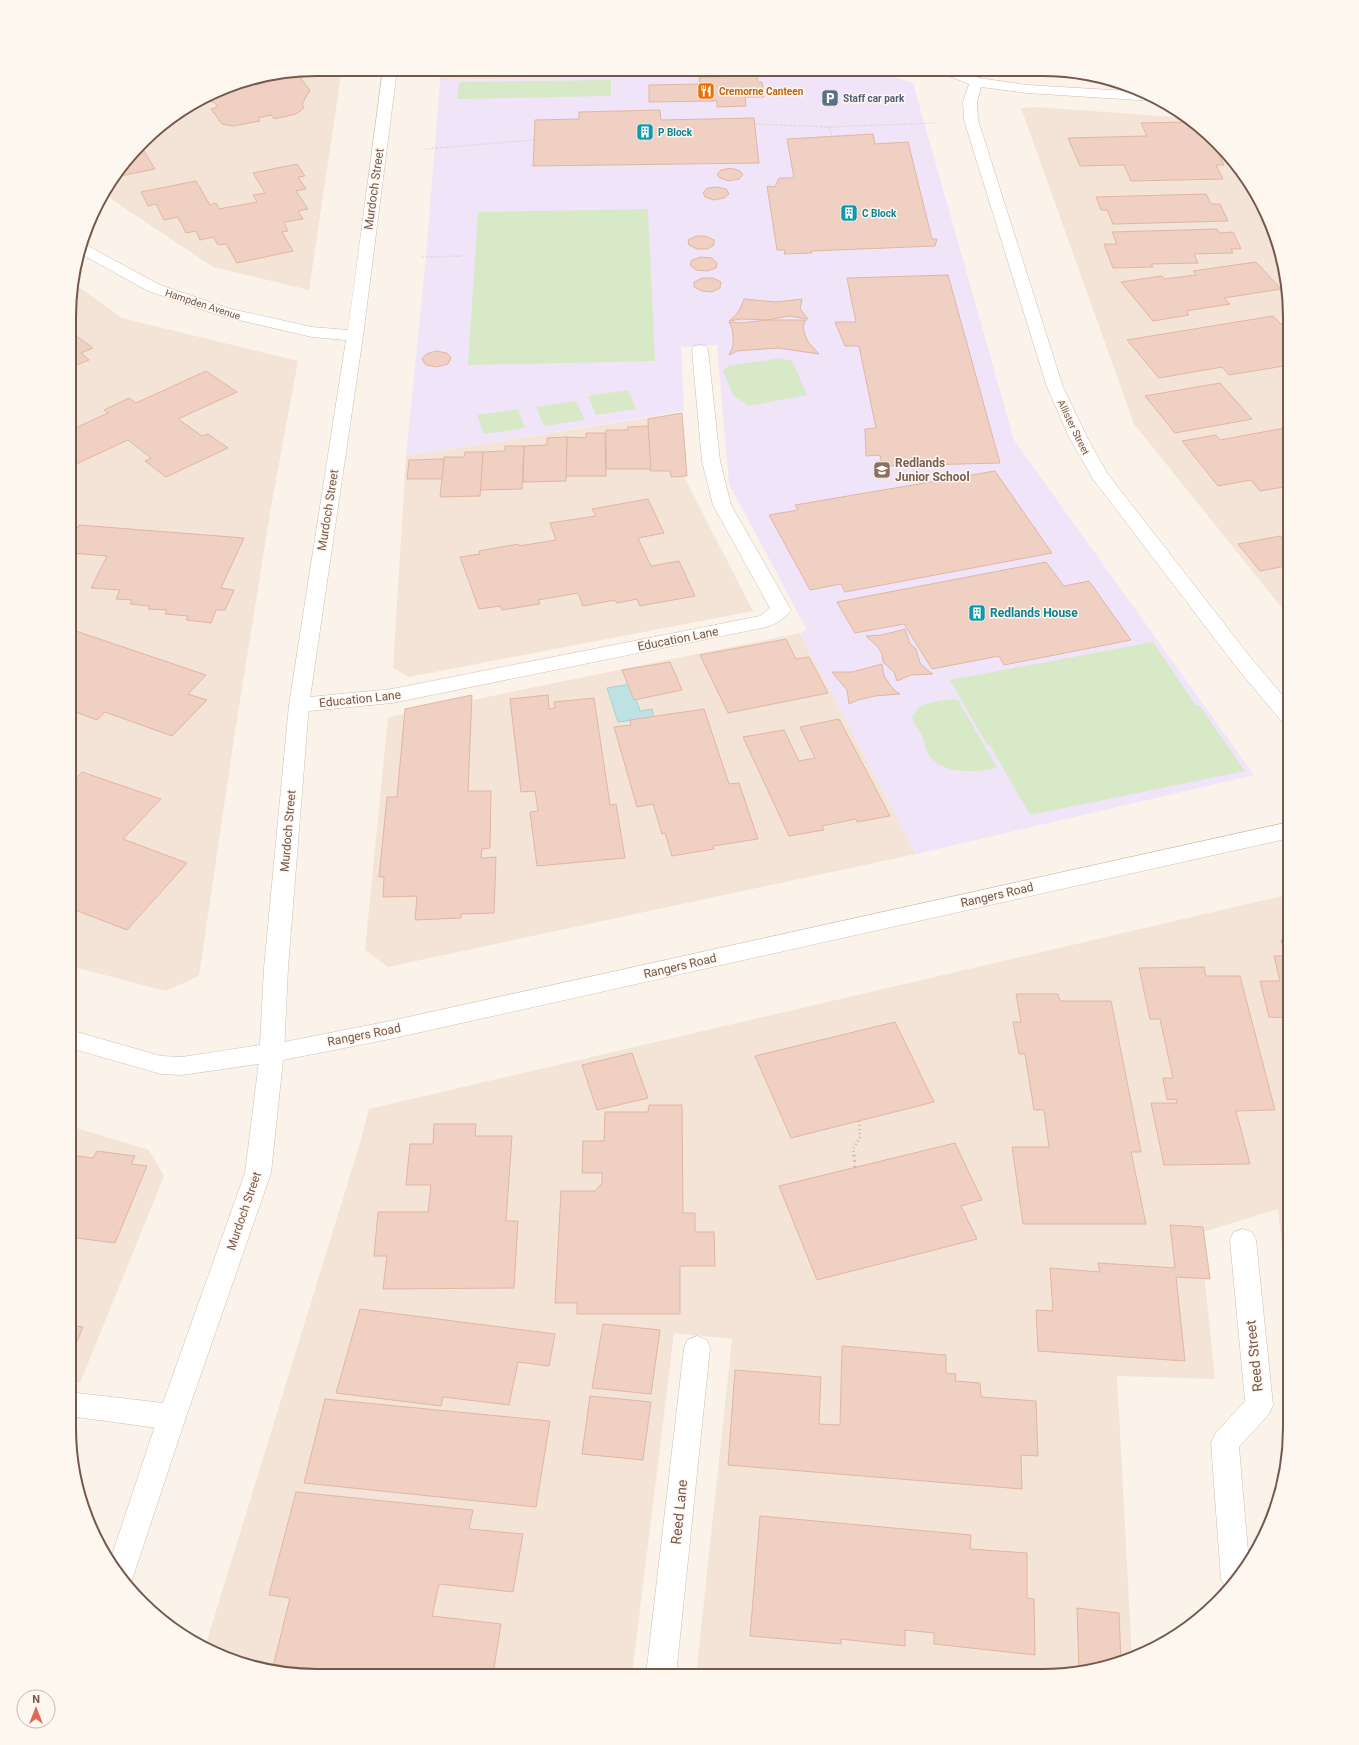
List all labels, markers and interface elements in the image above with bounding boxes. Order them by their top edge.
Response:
restaurant icon: Cremorne Canteen [696,81,716,101]
place label: Cremorne Canteen [719,86,804,97]
parking icon: Staff car park [820,88,840,108]
place label: Staff car park [843,93,905,104]
building icon: P Block [635,122,655,142]
place label: P Block [658,127,693,138]
street label: Murdoch Street [361,147,387,231]
building icon: C Block [839,203,859,223]
place label: C Block [862,208,897,219]
street label: Hampden Avenue [164,287,242,322]
street label: Allister Street [1055,398,1092,457]
place label: Redlands Junior School [895,456,970,484]
school or university icon: Redlands Junior School [872,460,892,480]
street label: Murdoch Street [315,468,341,552]
building icon: Redlands House [967,603,987,623]
place label: Redlands House [990,606,1078,620]
street label: Education Lane [636,624,720,654]
street label: Education Lane [318,688,402,710]
street label: Murdoch Street [277,789,299,873]
street label: Rangers Road [959,880,1035,910]
street label: Rangers Road [642,951,718,981]
street label: Rangers Road [326,1021,402,1049]
street label: Murdoch Street [224,1170,264,1252]
street label: Reed Street [1242,1319,1266,1393]
street label: Reed Lane [668,1479,690,1545]
north arrow [16,1689,56,1729]
text: N [32,1693,40,1706]

